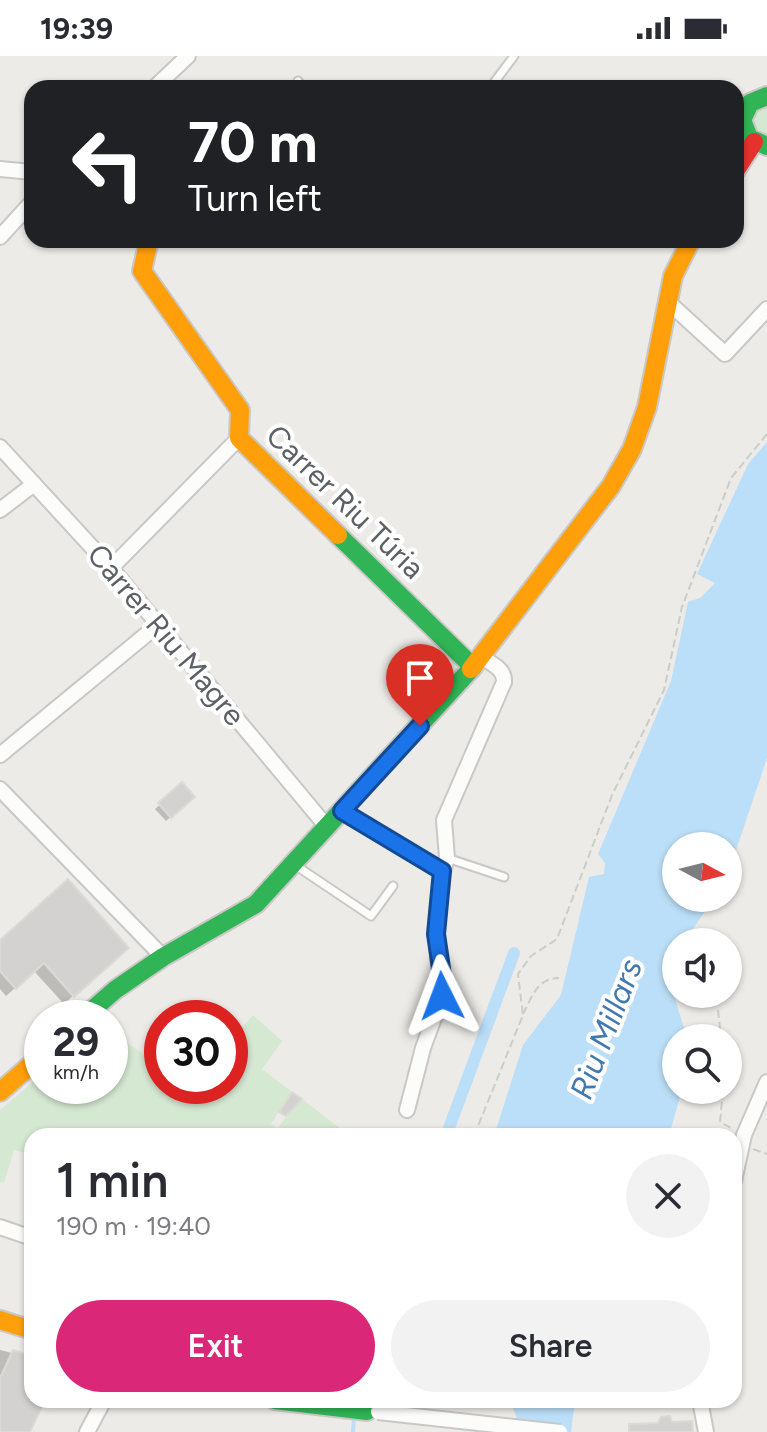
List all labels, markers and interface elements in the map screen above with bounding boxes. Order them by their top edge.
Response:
text: 19:39 [40,10,113,47]
text: 70 m [188,109,318,176]
icon: left [56,112,160,216]
text: Turn left [188,177,322,220]
street label: Carrer Riu Túria [259,417,432,586]
street label: Carrer Riu Magre [80,536,253,733]
pin [386,644,454,726]
icon: arrive [398,656,442,700]
north arrow [662,832,742,912]
map controls [662,832,742,1104]
button: sound [662,928,742,1008]
position arrow [400,954,484,1038]
water label: Riu Millars [562,954,650,1104]
speed limit sign: 30 [144,1000,248,1104]
text: 29 [53,1018,99,1066]
button: search [662,1024,742,1104]
text: km/h [53,1060,99,1084]
text: 1 min [56,1151,168,1209]
button: close [626,1154,710,1238]
text: 190 m · 19:40 [56,1210,211,1242]
button: Exit [56,1300,375,1392]
button: Share [391,1300,710,1392]

